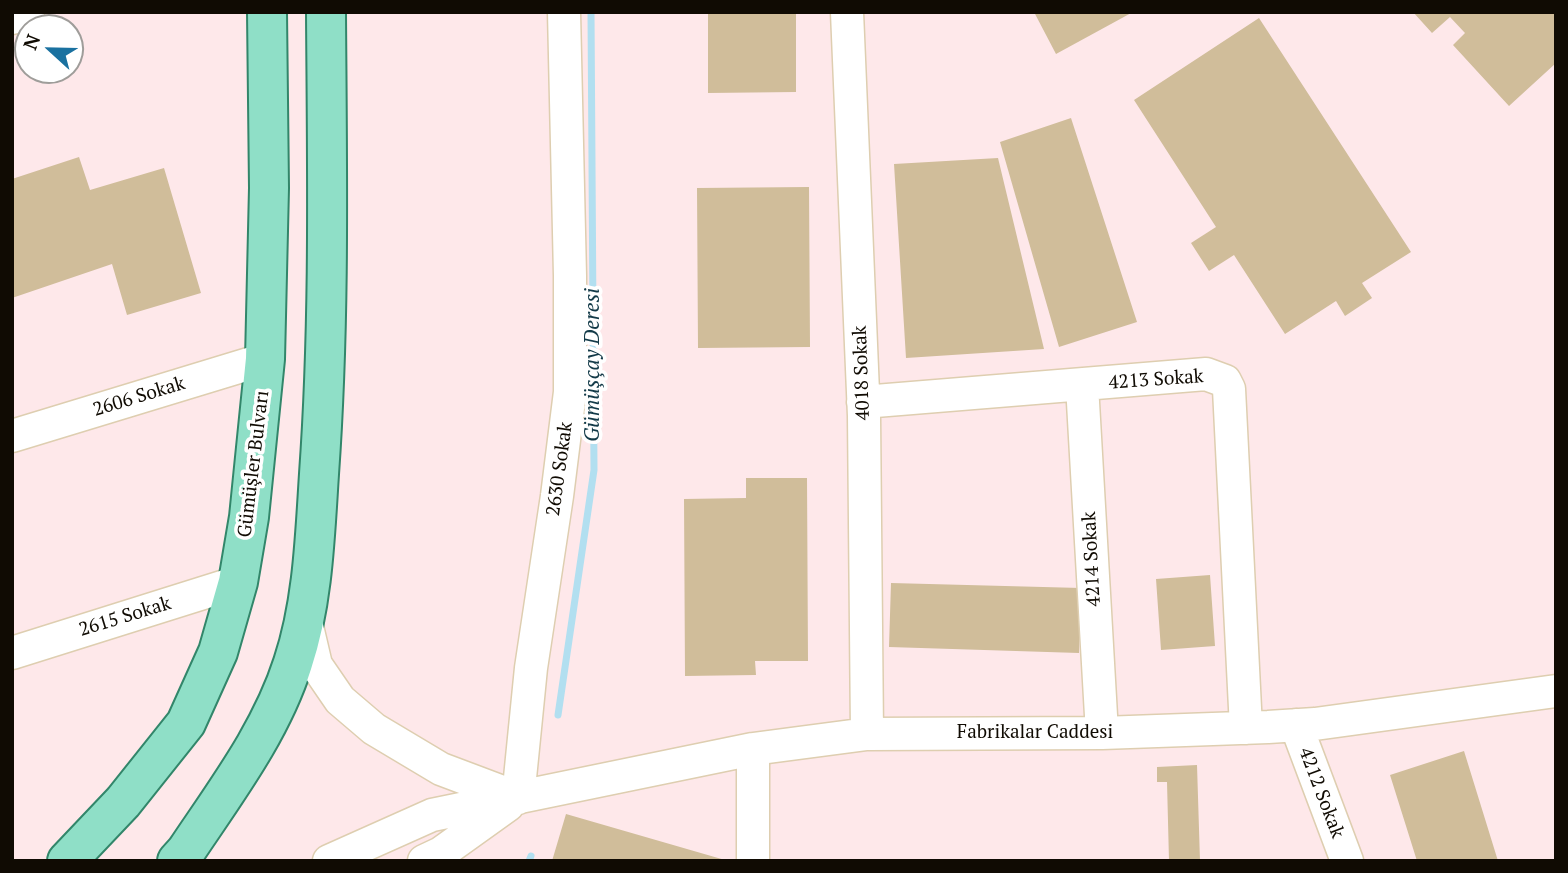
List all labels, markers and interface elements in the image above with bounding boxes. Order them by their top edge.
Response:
north arrow [14,14,84,84]
text: N [17,30,45,53]
water label: Gümüşçay Deresi [580,288,606,442]
street label: 4018 Sokak [849,325,875,421]
street label: 4213 Sokak [1108,365,1204,395]
street label: 2606 Sokak [90,372,188,422]
street label: Gümüşler Bulvarı [234,389,274,539]
street label: 2630 Sokak [542,420,578,518]
street label: 4214 Sokak [1078,511,1106,607]
street label: 2615 Sokak [76,592,174,642]
street label: Fabrikalar Caddesi [957,722,1113,744]
street label: 4212 Sokak [1293,745,1349,841]

